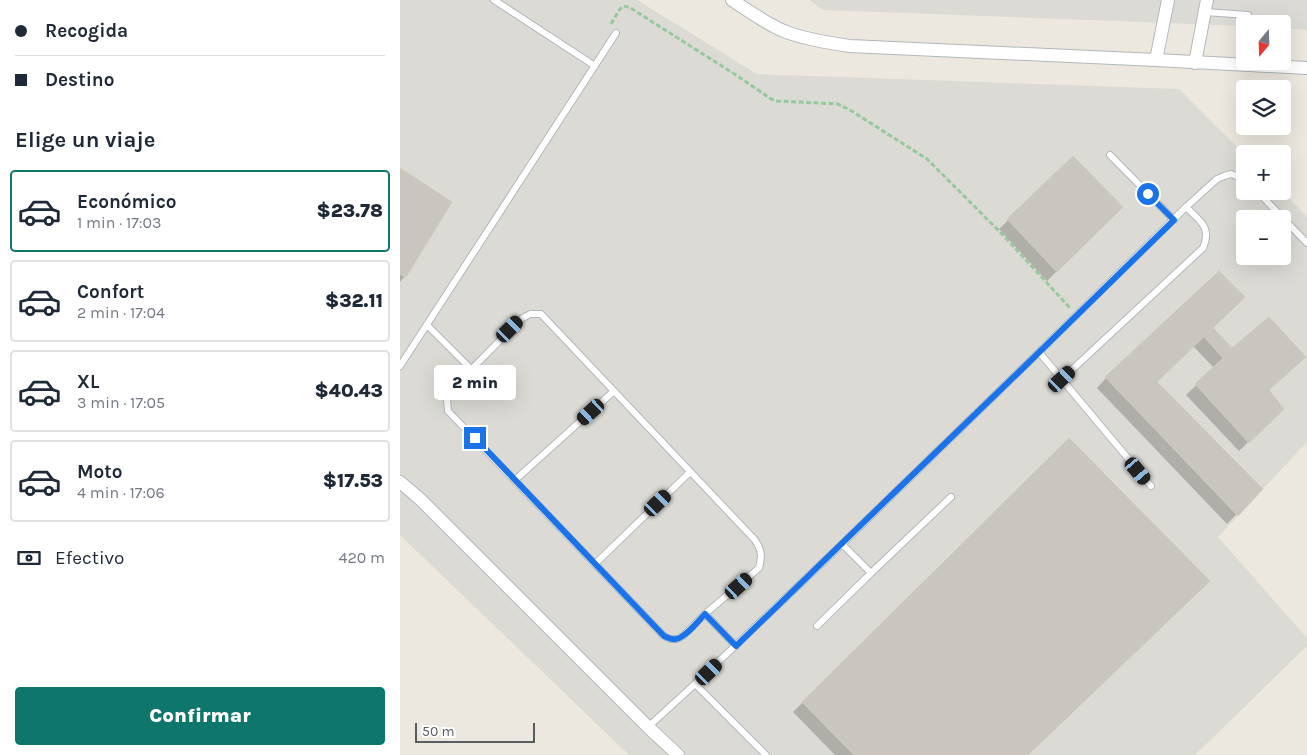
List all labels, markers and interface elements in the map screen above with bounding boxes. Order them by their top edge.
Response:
north arrow [1236,15,1291,70]
map controls [1236,15,1291,265]
text: Recogida [45,20,128,42]
text: Destino [45,69,114,91]
button: layers [1236,80,1291,135]
text: Elige un viaje [15,127,155,153]
button: + [1236,145,1291,200]
route start [1137,183,1159,205]
icon: car [17,189,62,234]
text: Económico [77,191,177,213]
text: $23.78 [317,200,383,222]
button: − [1236,210,1291,265]
text: 1 min · 17:03 [77,213,161,232]
icon: car [17,279,62,324]
text: Confort [77,281,144,303]
text: $32.11 [325,290,383,312]
text: 2 min · 17:04 [77,303,165,322]
car [494,313,525,345]
car [1045,363,1078,395]
callout: 2 min [434,366,516,400]
icon: car [17,369,62,414]
text: XL [77,371,99,393]
text: 2 min [452,373,498,392]
text: $40.43 [315,380,383,402]
text: 3 min · 17:05 [77,393,165,412]
car [574,396,607,428]
route end [464,427,486,449]
car [1122,455,1153,487]
icon: car [17,459,62,504]
text: Moto [77,461,123,483]
text: $17.53 [323,470,383,492]
text: 4 min · 17:06 [77,483,165,502]
car [642,487,674,519]
icon: cash [15,544,43,572]
text: Efectivo [55,547,124,569]
text: 420 m [339,548,385,567]
car [722,570,755,602]
car [693,656,725,688]
button: Confirmar [15,687,385,745]
scale bar [415,720,535,743]
text: 50 m [422,723,455,740]

